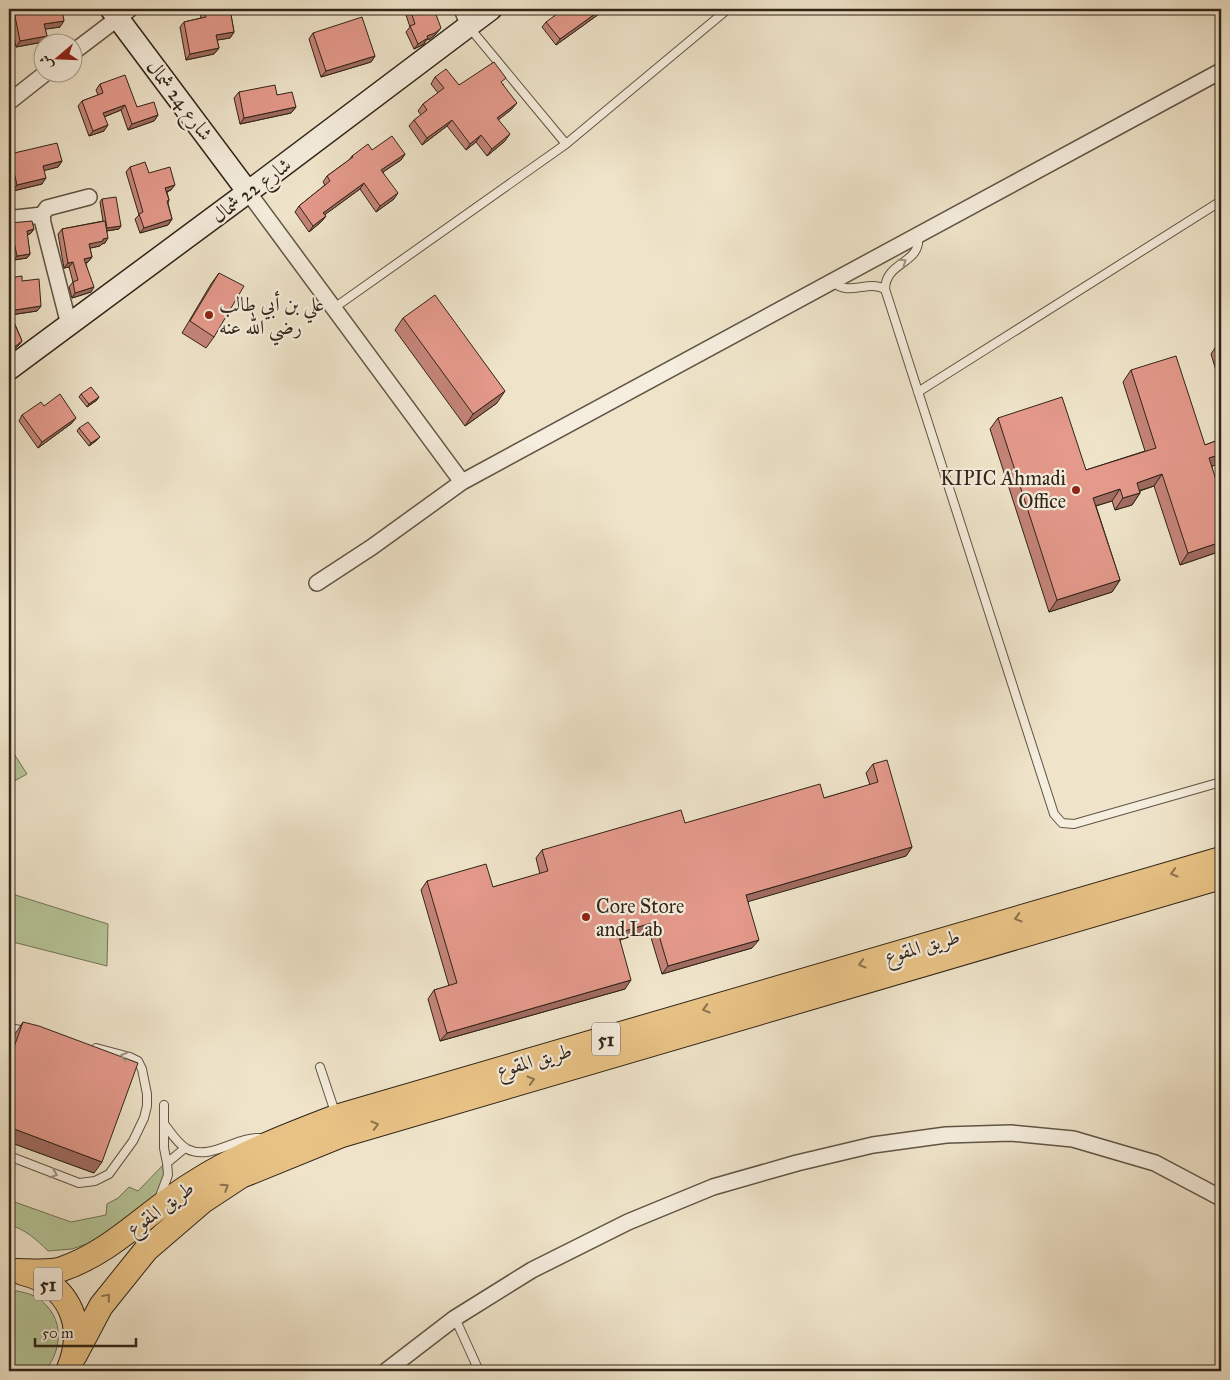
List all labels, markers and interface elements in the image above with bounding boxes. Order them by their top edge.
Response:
north arrow [32,32,82,82]
text: ش [36,53,56,71]
street label: شارع 24 شمال [137,55,218,149]
street label: شارع 22 شمال [206,152,299,233]
one-way arrow [897,259,907,268]
place label: علي بن أبي طالب رضي الله عنه [219,290,324,346]
marker: علي بن أبي طالب رضي الله عنه [203,309,215,321]
place label: KIPIC Ahmadi Office [940,466,1066,513]
marker: KIPIC Ahmadi Office [1070,484,1082,496]
one-way arrow [1171,867,1179,877]
place label: Core Store and Lab [596,894,684,941]
marker: Core Store and Lab [580,911,592,923]
one-way arrow [1015,913,1023,923]
street label: طريق المقوع [881,924,964,974]
one-way arrow [859,958,867,968]
one-way arrow [703,1004,711,1014]
road number: 51 [592,1022,620,1056]
street label: طريق المقوع [493,1038,576,1088]
one-way arrow [121,1051,129,1061]
one-way arrow [526,1075,535,1085]
one-way arrow [370,1121,379,1131]
one-way arrow [49,1168,58,1178]
street label: طريق المقوع [122,1175,202,1245]
one-way arrow [220,1183,229,1193]
road number: 51 [34,1268,62,1300]
one-way arrow [102,1294,111,1303]
scale bar [35,1315,136,1347]
text: 50 m [42,1324,74,1342]

